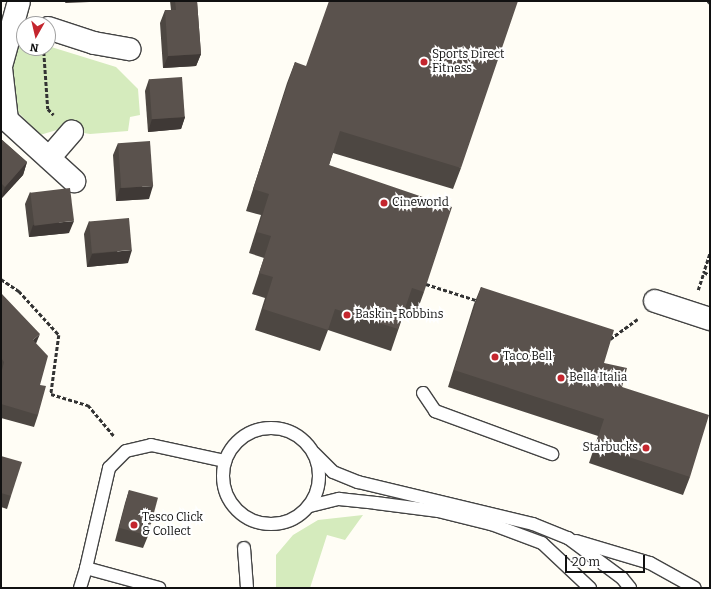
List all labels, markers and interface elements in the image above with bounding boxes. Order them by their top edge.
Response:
north arrow [16,16,56,56]
text: N [29,40,40,54]
place label: Sports Direct Fitness [432,48,504,76]
marker: Sports Direct Fitness [419,57,429,67]
place label: Cineworld [392,196,449,210]
marker: Cineworld [379,198,389,208]
place label: Baskin-Robbins [355,308,443,322]
marker: Baskin-Robbins [342,310,352,320]
place label: Taco Bell [503,350,552,364]
marker: Taco Bell [490,352,500,362]
place label: Bella Italia [569,371,627,385]
marker: Bella Italia [556,373,566,383]
place label: Starbucks [583,441,638,455]
marker: Starbucks [641,443,651,453]
place label: Tesco Click & Collect [142,511,203,539]
marker: Tesco Click & Collect [129,520,139,530]
scale bar [567,547,647,573]
text: 20 m [572,555,600,569]

